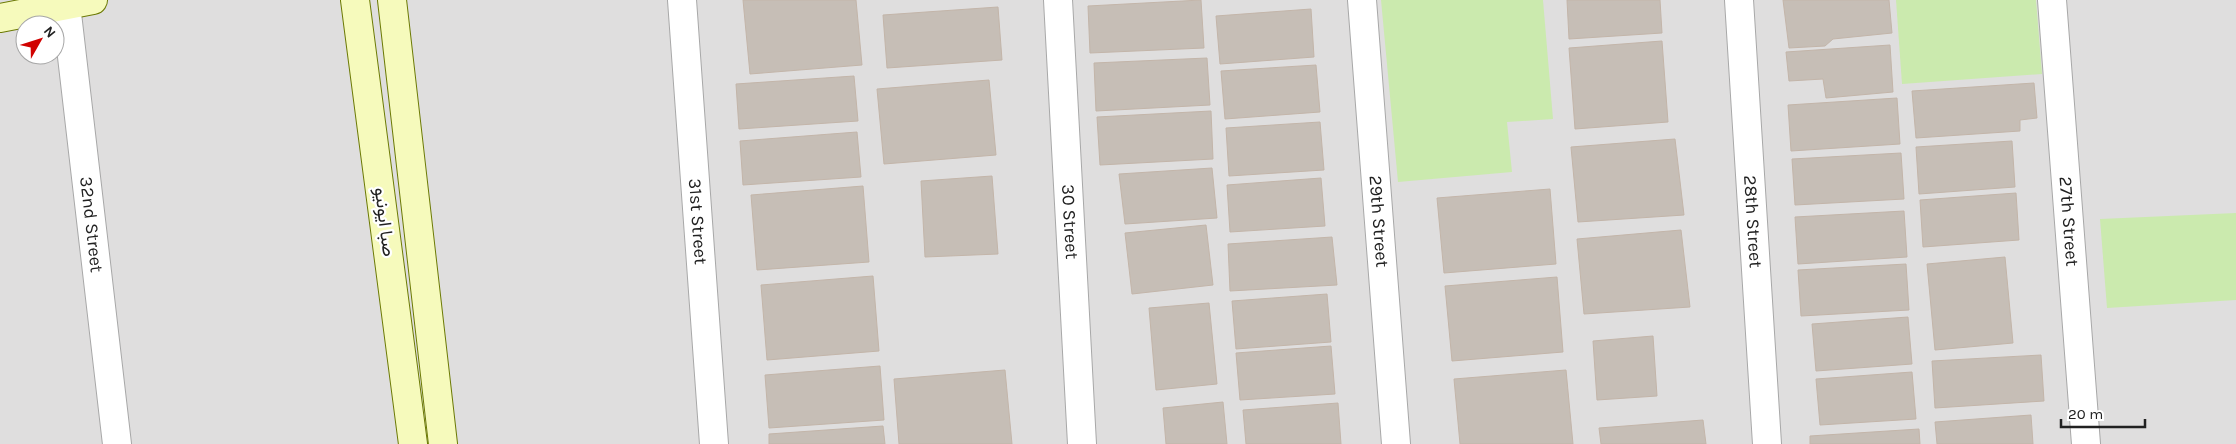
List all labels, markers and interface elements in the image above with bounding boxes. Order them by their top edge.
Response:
north arrow [15,15,65,65]
text: N [40,23,59,41]
street label: 29th Street [1364,174,1393,268]
street label: 32nd Street [75,175,108,274]
street label: 28th Street [1739,175,1767,269]
street label: 27th Street [2055,175,2083,267]
street label: 31st Street [684,177,712,266]
street label: 30 Street [1057,184,1083,260]
street label: صبا ایونیو [370,186,400,258]
scale bar [2061,396,2145,428]
text: 20 m [2068,405,2103,423]

